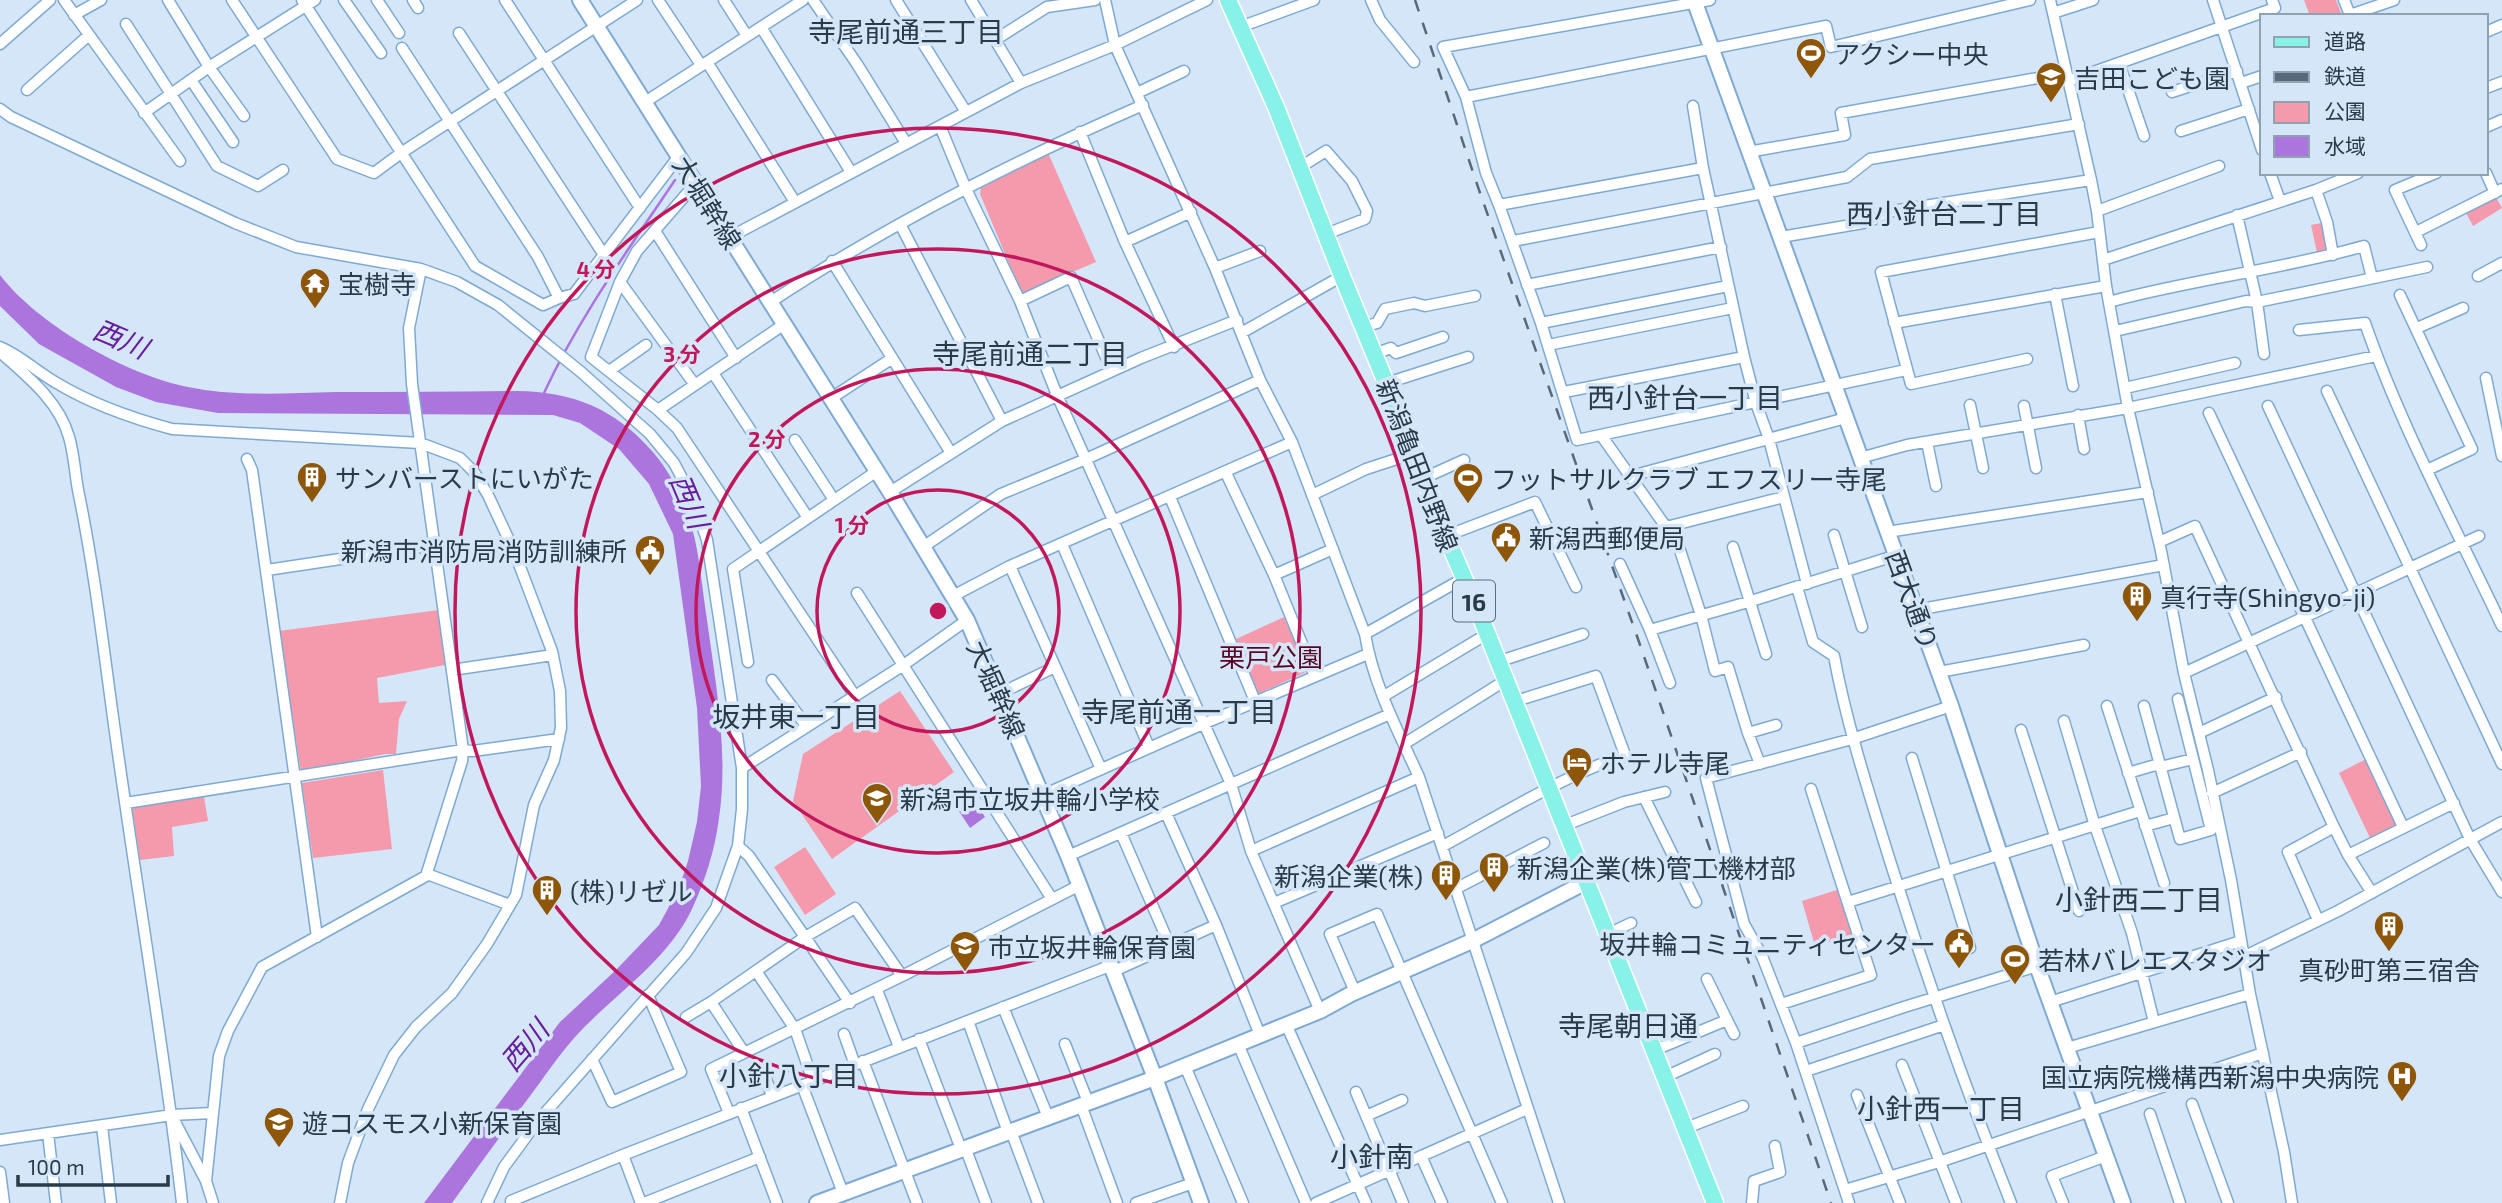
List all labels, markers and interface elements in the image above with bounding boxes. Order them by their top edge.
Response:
district label: 寺尾前通三丁目 [808,14,1004,48]
legend [2260,14,2488,175]
text: 道路 [2324,28,2366,53]
sports icon: アクシー中央 [1794,36,1828,80]
place label: アクシー中央 [1834,38,1989,69]
school or university icon: 吉田こども園 [2034,60,2068,104]
place label: 吉田こども園 [2074,62,2230,93]
text: 鉄道 [2324,63,2366,88]
text: 公園 [2324,98,2366,123]
text: 水域 [2324,133,2366,158]
street label: 大堀幹線 [667,150,749,254]
district label: 西小針台二丁目 [1846,196,2042,230]
text: 4 分 [577,256,615,281]
temple icon: 宝樹寺 [298,266,332,310]
place label: 宝樹寺 [338,268,416,299]
water label: 西川 [89,311,156,366]
district label: 寺尾前通二丁目 [932,336,1128,370]
text: 3 分 [663,341,701,366]
street label: 新潟亀田内野線 [1371,374,1465,556]
district label: 西小針台一丁目 [1587,380,1783,414]
text: 2 分 [748,426,786,451]
building icon: サンバーストにいがた [295,460,329,504]
sports icon: フットサルクラブ エフスリー寺尾 [1451,461,1485,505]
place label: サンバーストにいがた [335,462,594,493]
place label: フットサルクラブ エフスリー寺尾 [1491,463,1887,494]
water label: 西川 [663,469,718,536]
text: 1 分 [835,512,869,537]
public building icon: 新潟西郵便局 [1489,520,1523,564]
place label: 新潟西郵便局 [1529,522,1685,553]
public building icon: 新潟市消防局消防訓練所 [633,533,667,577]
place label: 新潟市消防局消防訓練所 [341,535,627,566]
street label: 西大通り [1881,546,1945,654]
building icon: 真行寺(Shingyo-ji) [2120,579,2154,623]
road number: 16 [1453,580,1495,622]
place label: 真行寺(Shingyo-ji) [2160,581,2375,612]
centre of rings [926,599,950,623]
street label: 大堀幹線 [962,635,1032,743]
park label: 栗戸公園 [1219,641,1323,672]
district label: 寺尾前通一丁目 [1081,694,1277,728]
district label: 坂井東一丁目 [712,699,880,733]
hotel icon: ホテル寺尾 [1560,745,1594,789]
place label: ホテル寺尾 [1600,747,1730,778]
school or university icon: 新潟市立坂井輪小学校 [860,781,894,825]
place label: 新潟市立坂井輪小学校 [900,783,1160,814]
building icon: 新潟企業(株)管工機材部 [1477,850,1511,894]
place label: 新潟企業(株)管工機材部 [1517,852,1796,883]
building icon: 新潟企業(株) [1429,858,1463,902]
place label: 新潟企業(株) [1274,860,1423,891]
building icon: (株)リゼル [530,873,564,917]
place label: (株)リゼル [570,875,693,906]
district label: 小針西二丁目 [2055,882,2223,916]
building icon: 真砂町第三宿舎 [2372,909,2406,953]
public building icon: 坂井輪コミュニティセンター [1942,926,1976,970]
place label: 坂井輪コミュニティセンター [1600,928,1936,959]
school or university icon: 市立坂井輪保育園 [948,929,982,973]
place label: 市立坂井輪保育園 [988,931,1196,962]
sports icon: 若林バレエスタジオ [1998,942,2032,986]
place label: 若林バレエスタジオ [2038,944,2272,975]
place label: 真砂町第三宿舎 [2298,954,2480,985]
district label: 寺尾朝日通 [1558,1008,1698,1042]
water label: 西川 [493,1010,557,1077]
district label: 小針八丁目 [719,1058,859,1092]
hospital icon: 国立病院機構西新潟中央病院 [2385,1059,2419,1103]
place label: 国立病院機構西新潟中央病院 [2041,1061,2379,1092]
district label: 小針西一丁目 [1857,1091,2025,1125]
school or university icon: 遊コスモス小新保育園 [262,1105,296,1149]
place label: 遊コスモス小新保育園 [302,1107,562,1138]
district label: 小針南 [1330,1139,1414,1173]
scale bar [18,1144,168,1188]
text: 100 m [28,1154,85,1179]

